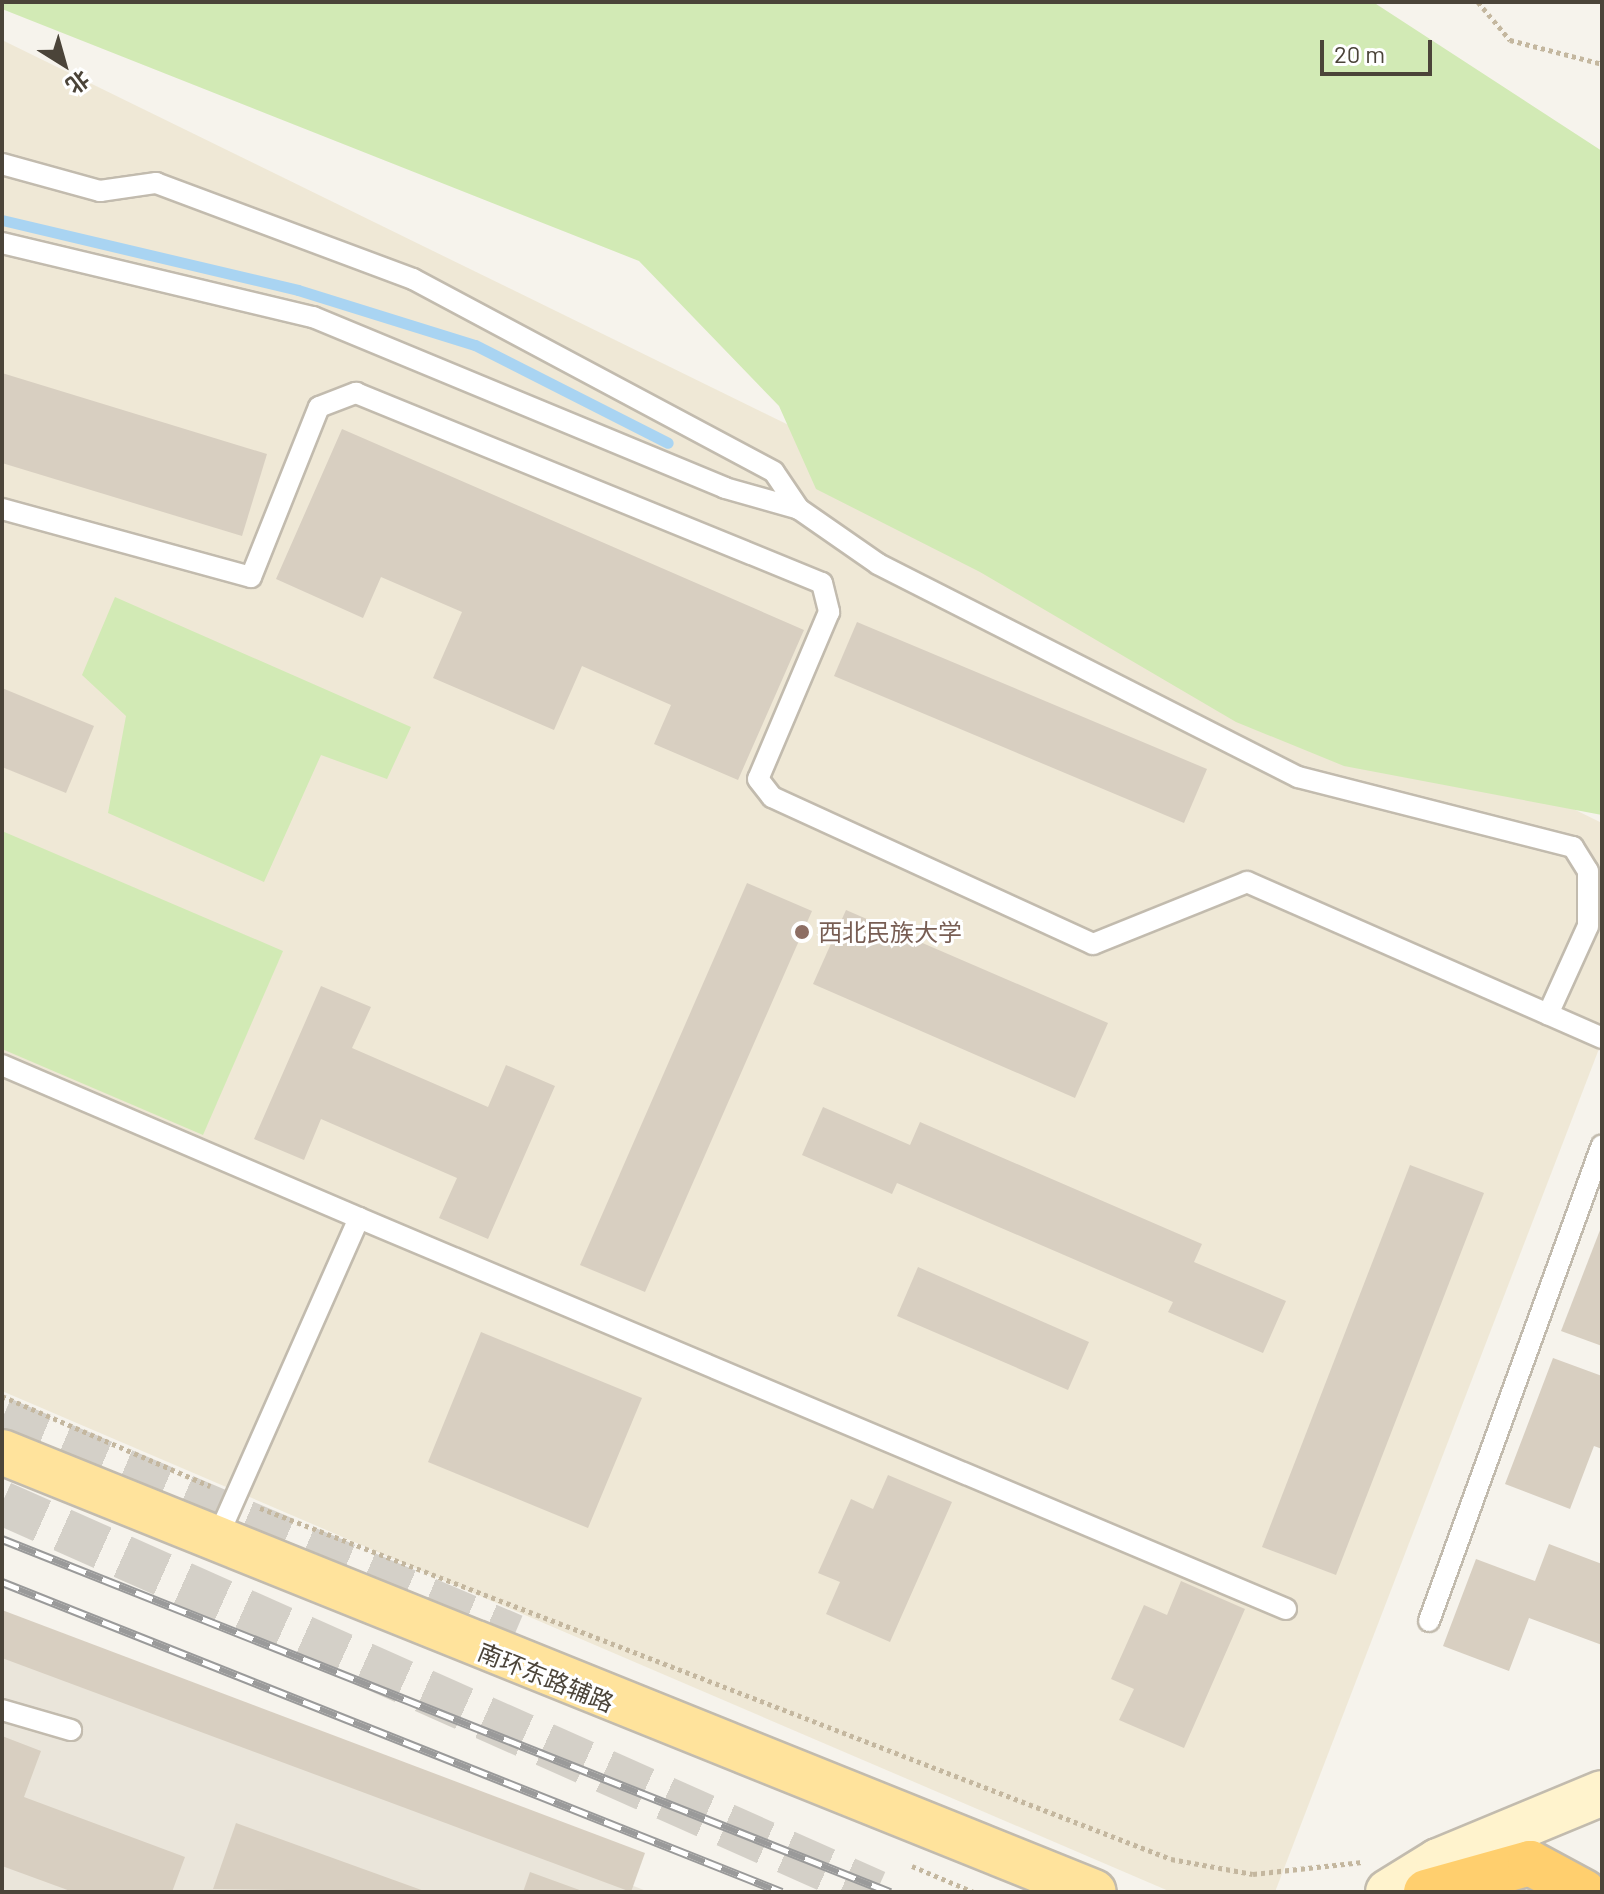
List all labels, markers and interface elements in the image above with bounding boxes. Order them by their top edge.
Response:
north arrow [24,24,104,104]
scale bar [1324,24,1436,74]
text: 20 m [1334,39,1385,68]
text: 北 [62,66,95,100]
place label: 西北民族大学 [818,918,962,946]
marker: 西北民族大学 [793,923,811,941]
street label: 南环东路辅路 [474,1637,618,1717]

